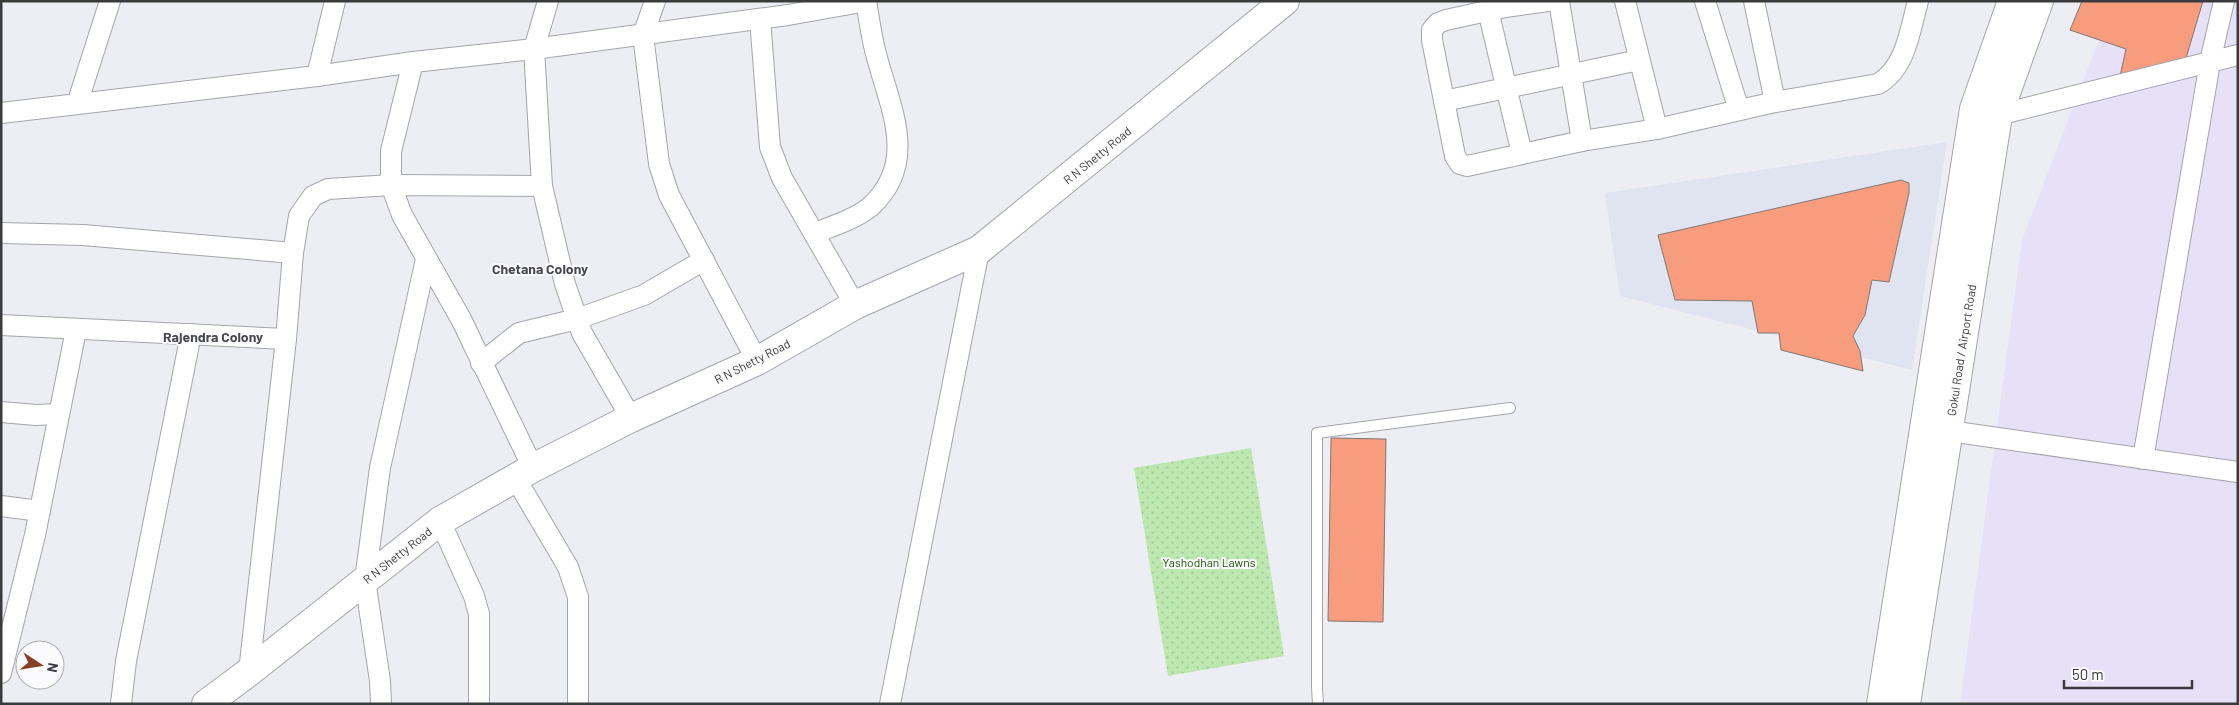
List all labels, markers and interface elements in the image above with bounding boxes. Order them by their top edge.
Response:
street label: R N Shetty Road [1060,123,1134,187]
district label: Chetana Colony [492,260,588,277]
street label: Gokul Road / Airport Road [1944,283,1978,417]
district label: Rajendra Colony [163,328,263,345]
street label: R N Shetty Road [712,336,792,386]
street label: R N Shetty Road [360,524,434,586]
park label: Yashodhan Lawns [1163,555,1256,569]
north arrow [15,640,65,690]
scale bar [2064,658,2192,690]
text: N [44,661,62,674]
text: 50 m [2072,665,2104,683]

